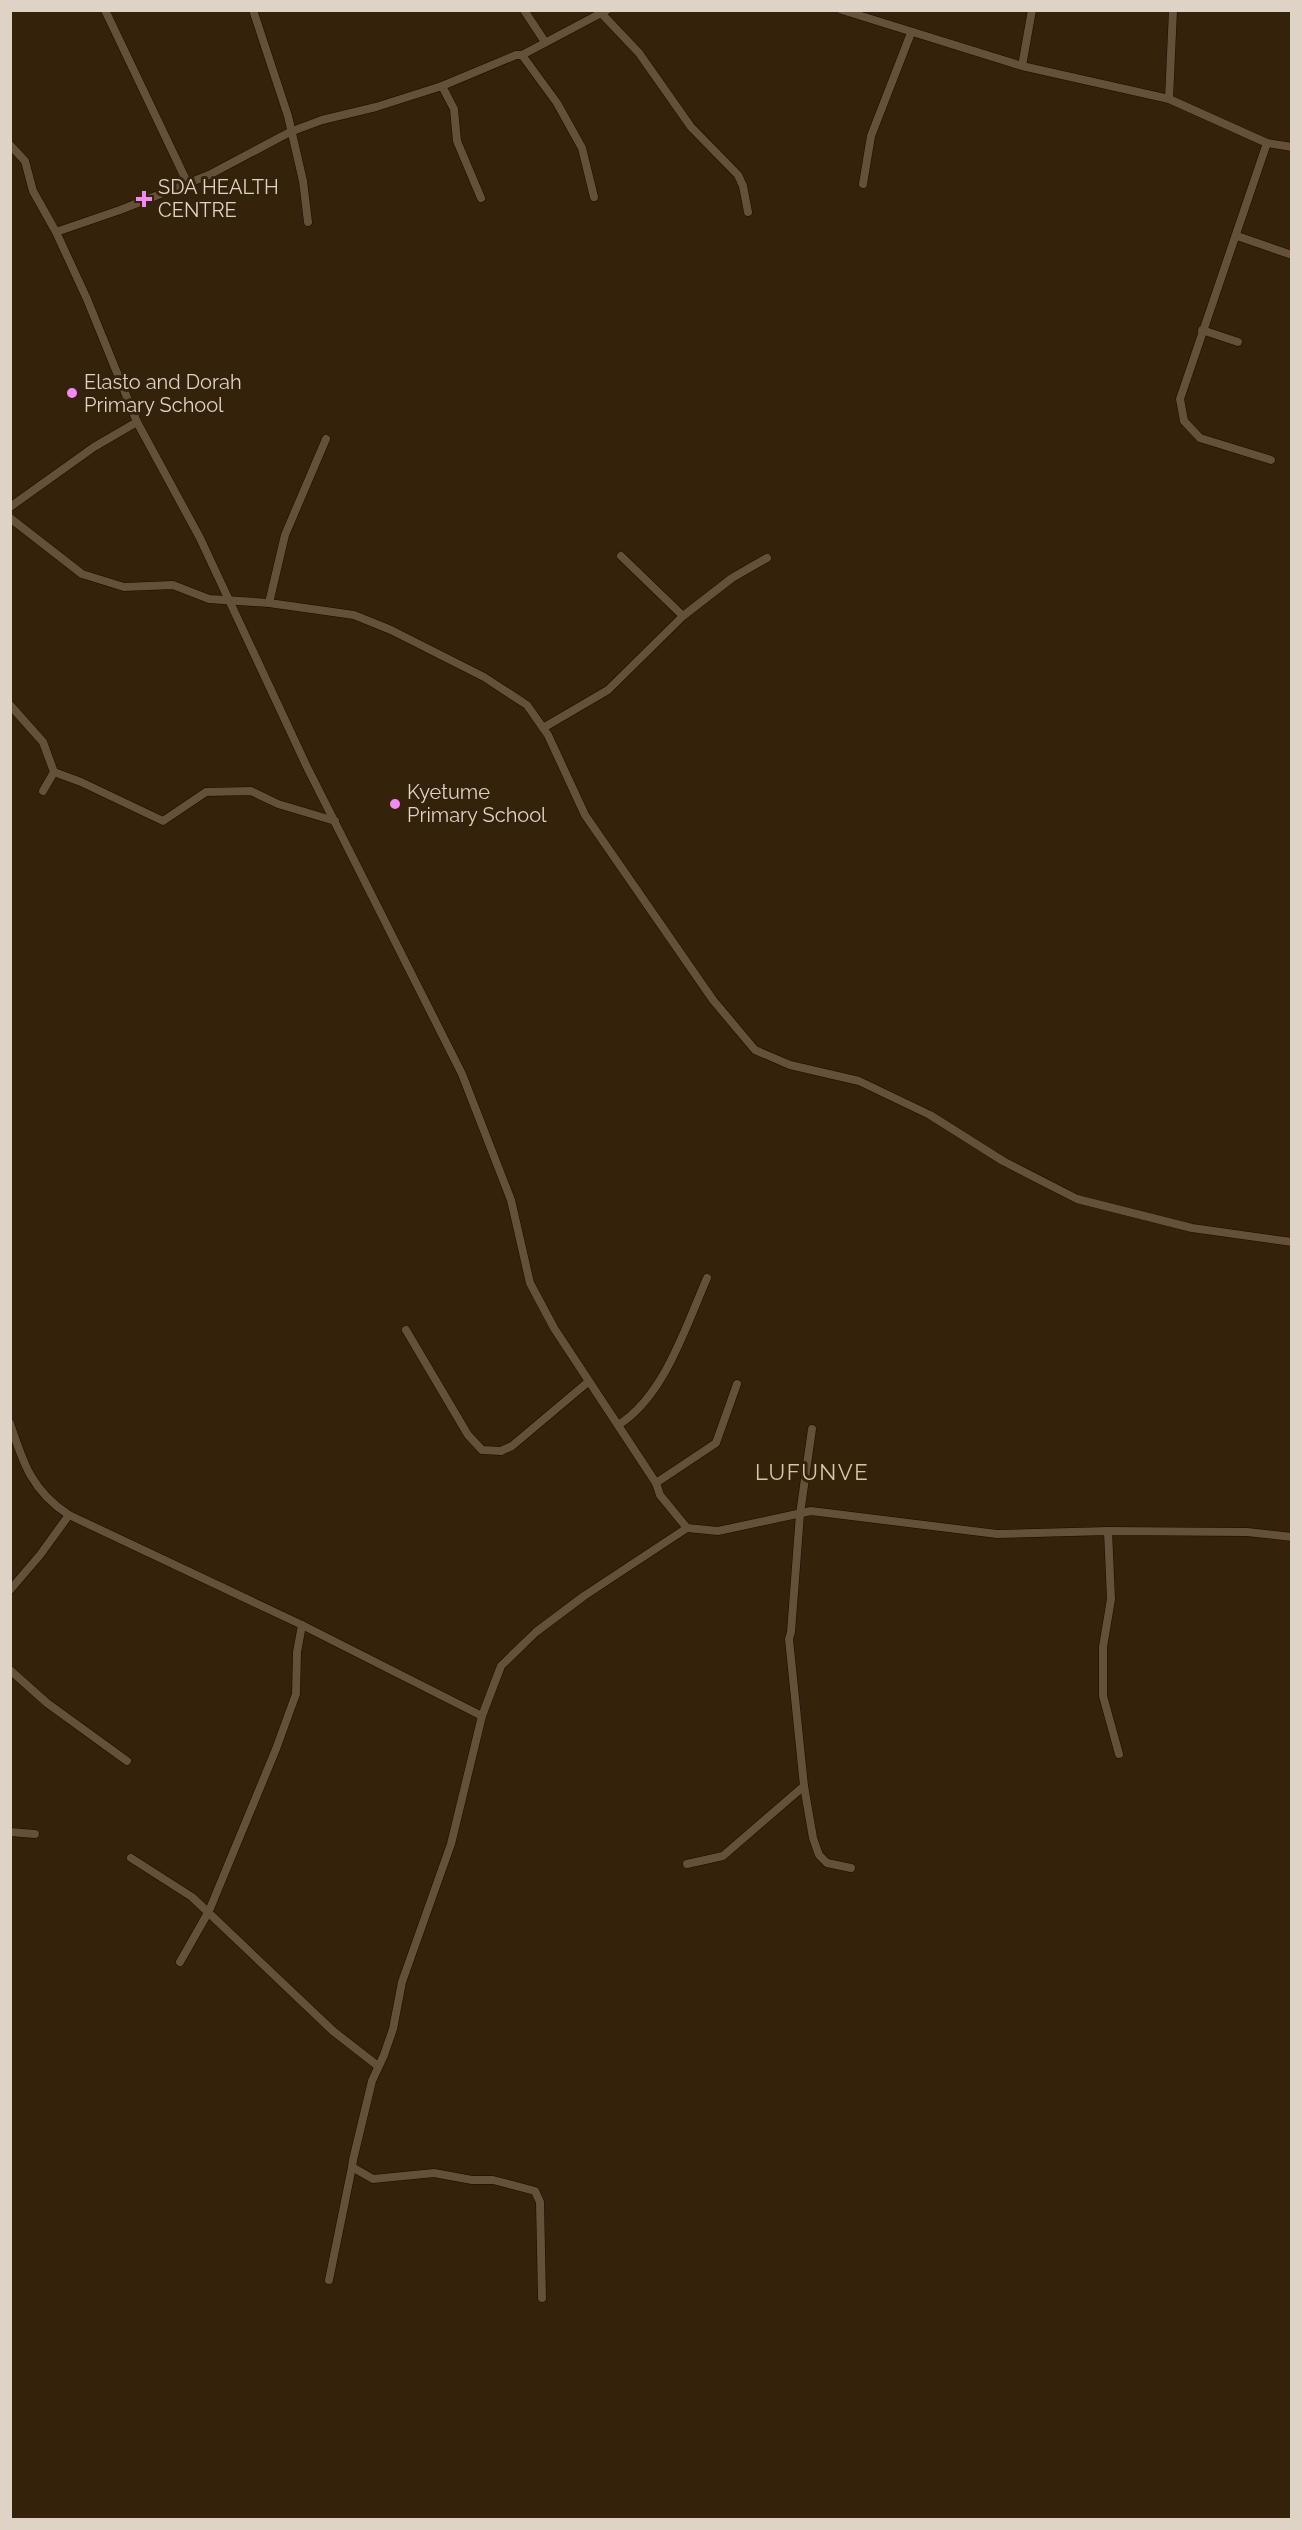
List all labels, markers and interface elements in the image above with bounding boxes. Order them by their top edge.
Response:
place label: SDA HEALTH CENTRE [158,175,279,222]
marker: SDA HEALTH CENTRE [135,190,153,208]
place label: Elasto and Dorah Primary School [84,370,242,417]
marker: Elasto and Dorah Primary School [65,386,79,400]
place label: Kyetume Primary School [407,780,547,827]
marker: Kyetume Primary School [388,797,402,811]
district label: LUFUNVE [755,1459,869,1485]

